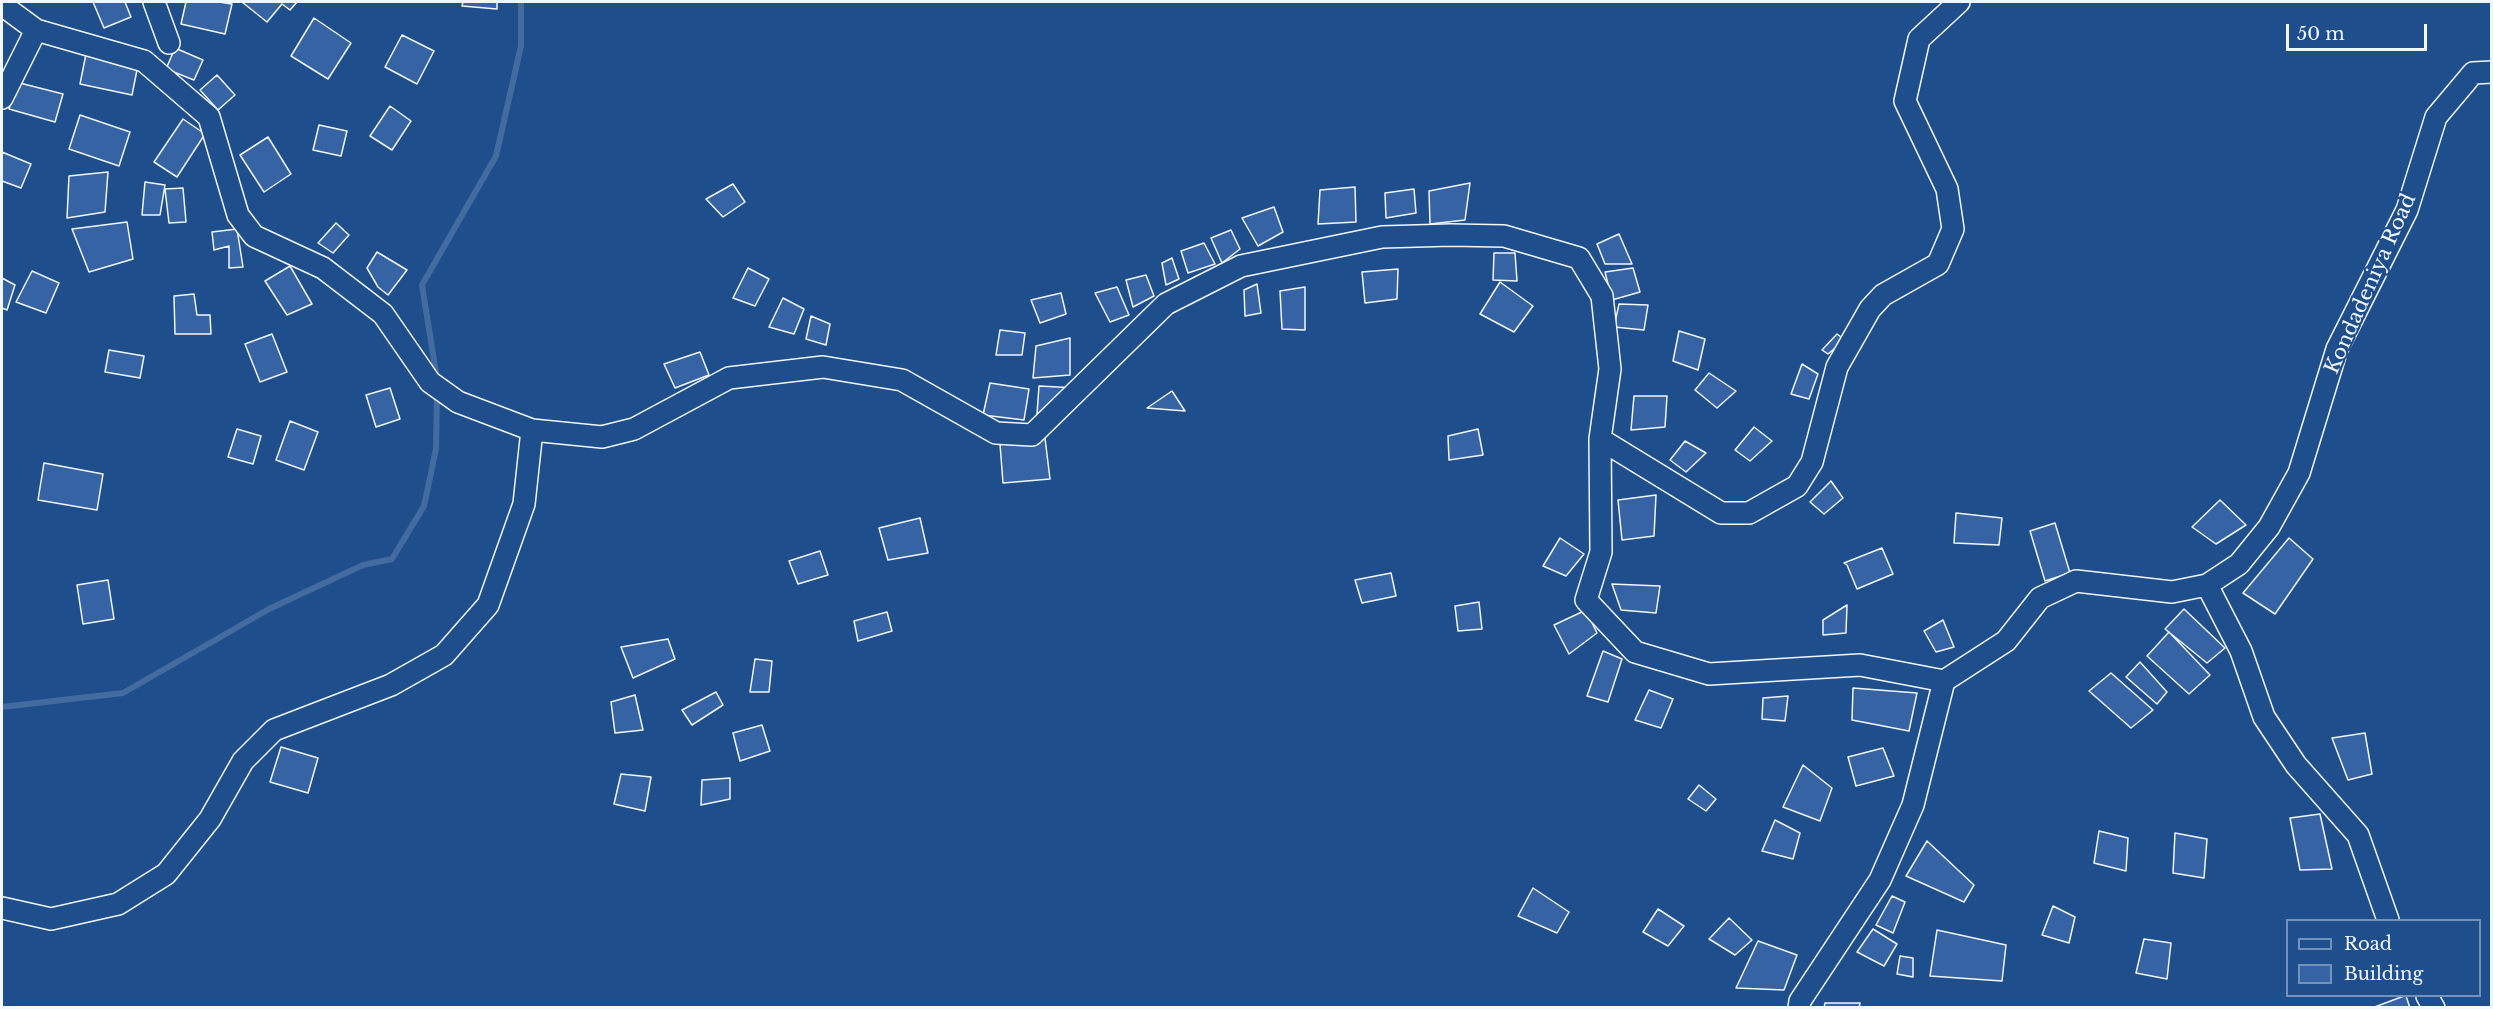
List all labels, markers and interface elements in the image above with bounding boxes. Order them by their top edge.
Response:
scale bar [2289,12,2430,50]
text: 50 m [2297,23,2345,45]
street label: Kondadeniya Road [2320,190,2422,378]
legend [2286,919,2481,997]
text: Road [2344,933,2392,955]
text: Building [2344,963,2423,985]

